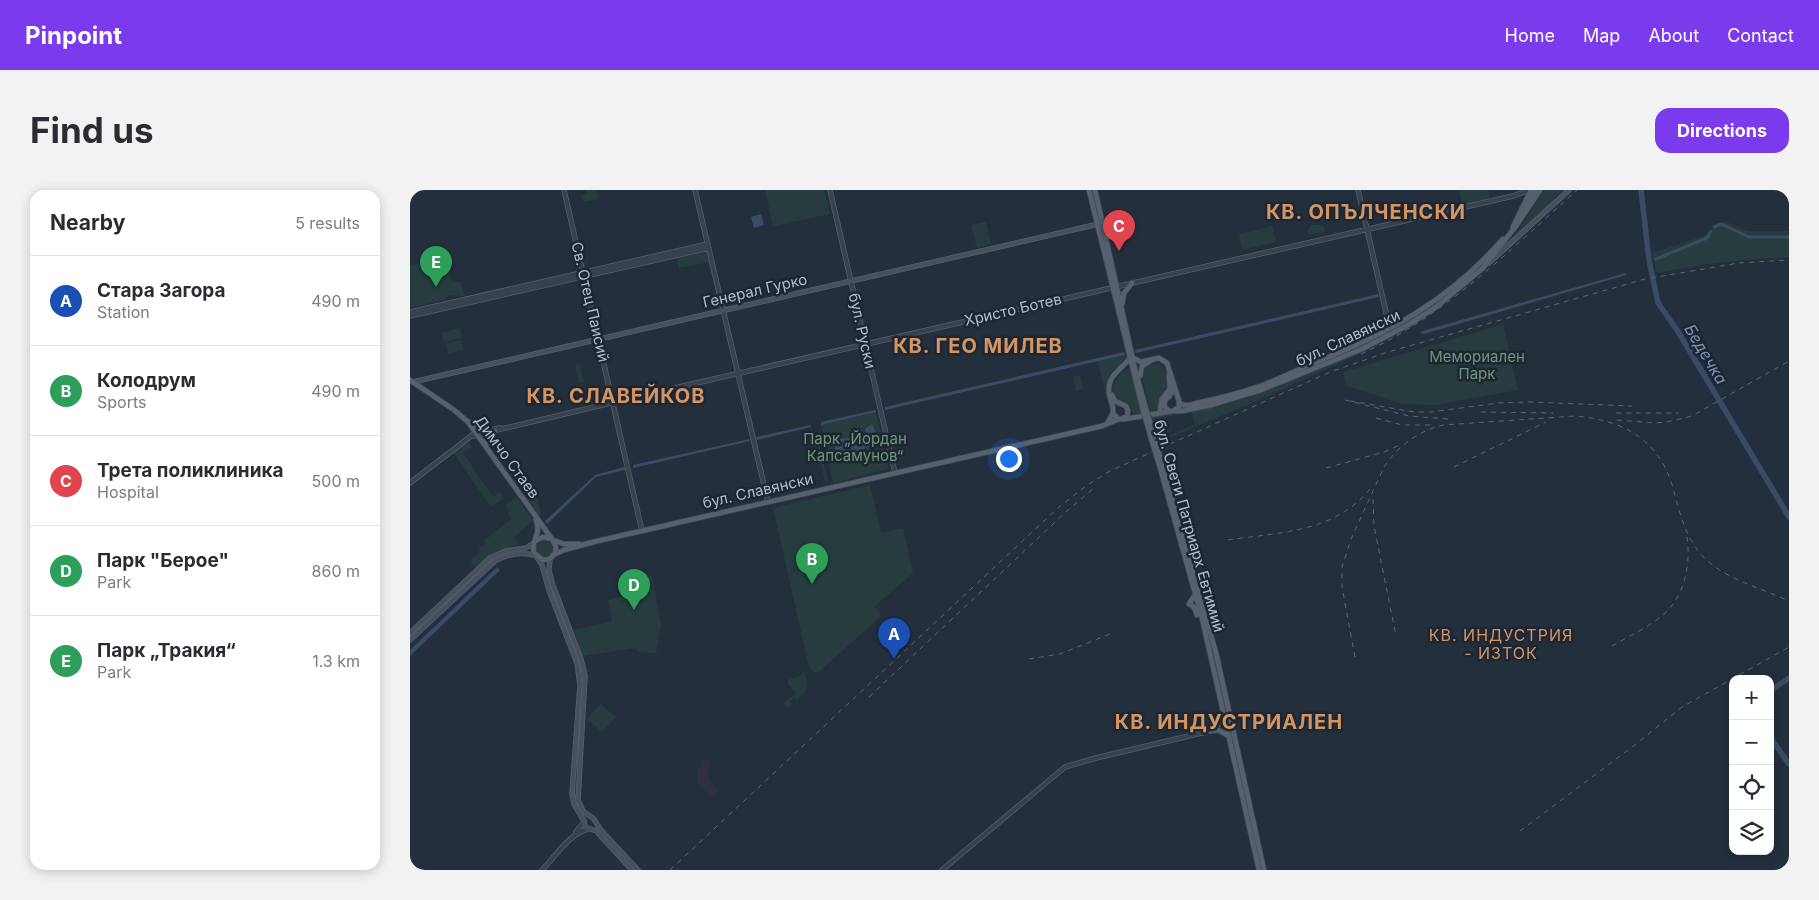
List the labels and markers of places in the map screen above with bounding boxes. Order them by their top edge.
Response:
pin: C [1103,210,1135,251]
pin: E [420,246,452,287]
pin: B [796,543,828,584]
pin: D [618,569,650,610]
pin: A [878,618,910,659]

